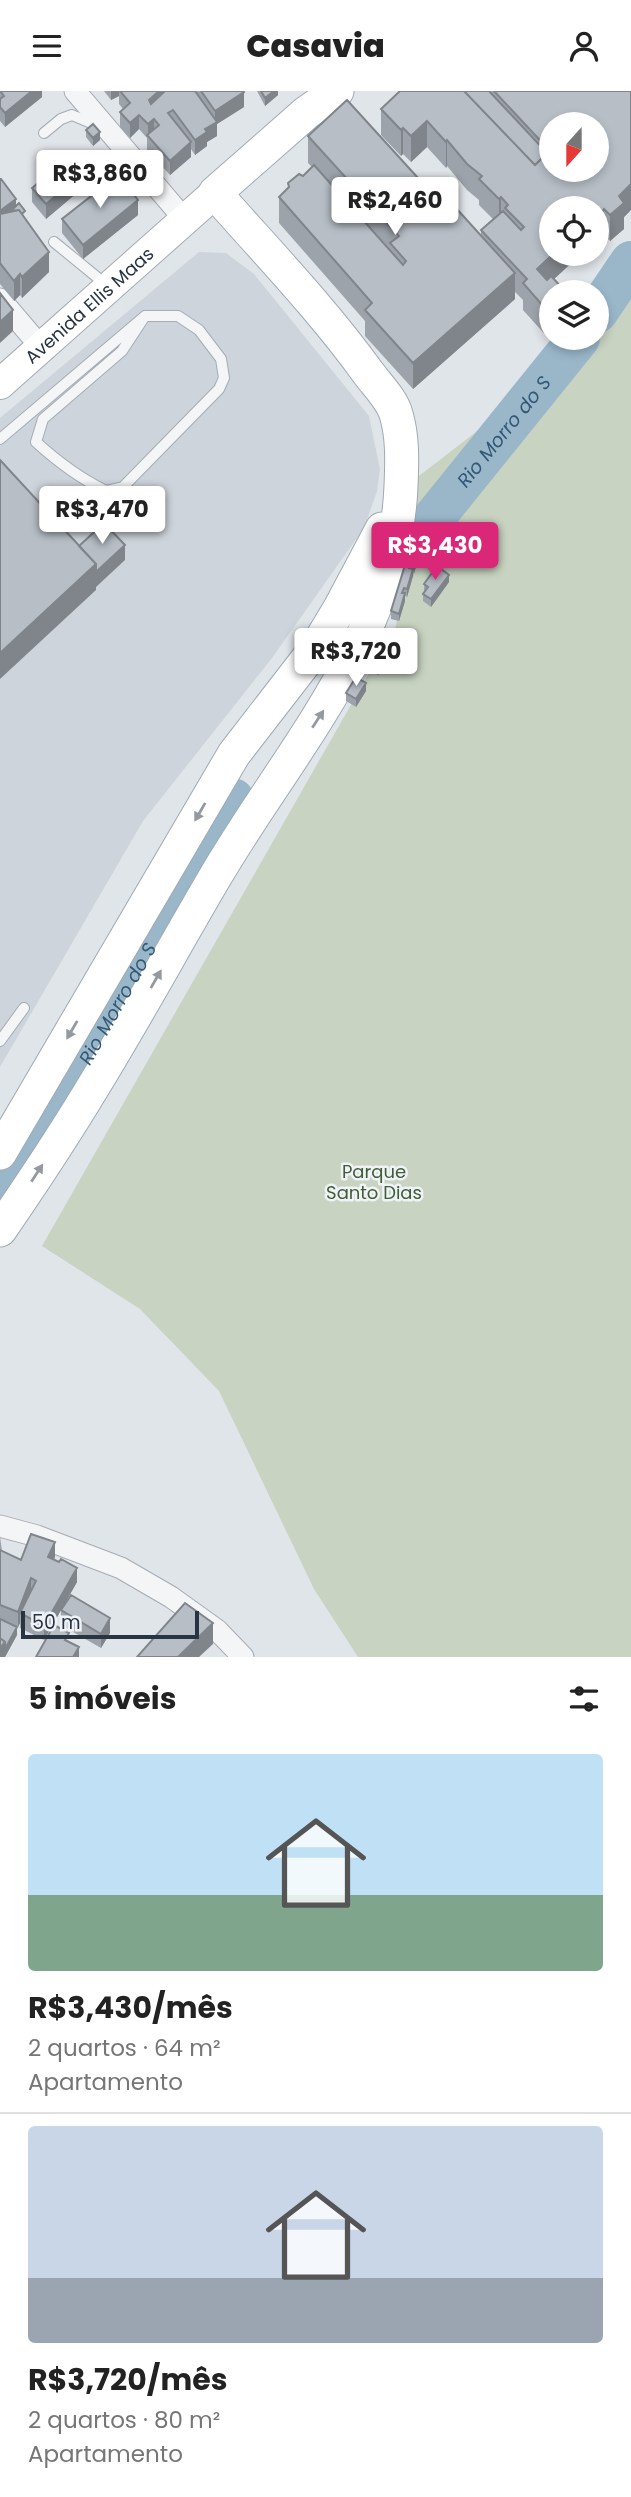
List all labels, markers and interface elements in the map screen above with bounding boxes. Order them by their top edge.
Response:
text: Casavia [246,23,385,68]
icon: menu [28,27,66,65]
icon: person [565,27,603,65]
north arrow [539,112,609,182]
map controls [539,112,609,350]
pin: R$3,860 [35,151,165,210]
text: R$3,860 [52,157,148,189]
pin: R$2,460 [330,177,460,237]
text: R$2,460 [347,184,443,216]
button: locate [539,196,609,266]
street label: Avenida Ellis Maas [19,241,159,369]
button: layers [539,280,609,350]
water label: Rio Morro do S [450,370,557,493]
pin: R$3,470 [37,487,167,546]
text: R$3,470 [55,493,149,525]
pin: R$3,430 [370,523,500,582]
text: R$3,430 [387,529,483,561]
pin: R$3,720 [291,629,421,688]
text: R$3,720 [310,635,402,667]
one-way arrow [312,709,325,729]
one-way arrow [194,803,206,822]
water label: Rio Morro do S [72,937,163,1069]
one-way arrow [150,969,162,989]
one-way arrow [66,1020,79,1039]
park label: Parque Santo Dias [326,1159,422,1205]
one-way arrow [31,1163,44,1183]
scale bar [21,1608,200,1640]
text: 50 m [32,1609,81,1636]
text: 5 imóveis [28,1677,176,1720]
icon: filters [565,1680,603,1718]
icon: home [253,1800,379,1926]
text: R$3,430/mês [28,1986,233,2029]
text: 2 quartos · 64 m² [28,2032,221,2064]
text: Apartamento [28,2066,183,2098]
icon: home [253,2172,379,2298]
text: R$3,720/mês [28,2358,227,2401]
text: 2 quartos · 80 m² [28,2404,220,2436]
text: Apartamento [28,2438,183,2470]

